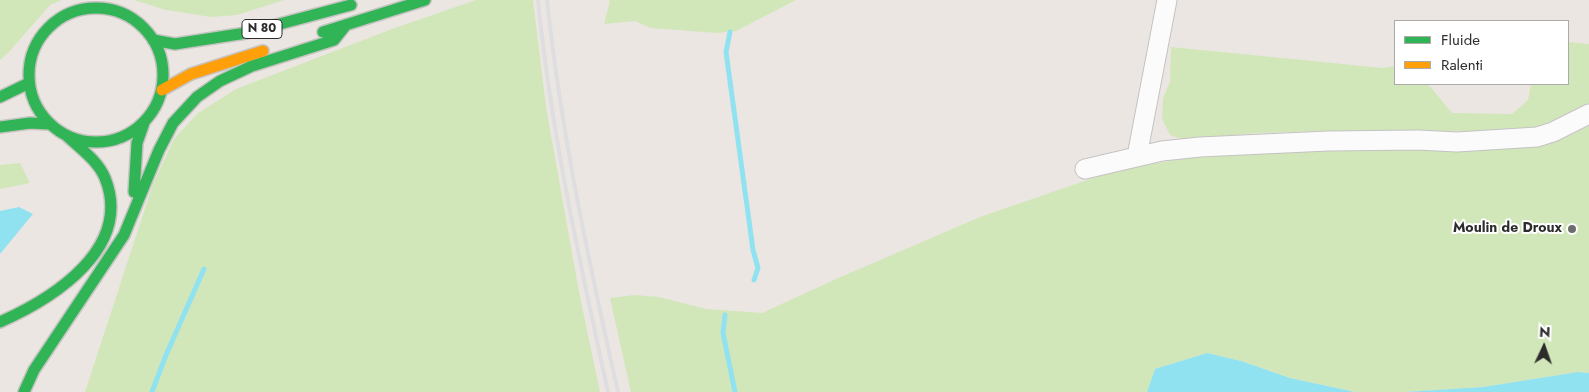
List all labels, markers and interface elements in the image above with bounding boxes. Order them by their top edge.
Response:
road number: N 80 [242,20,282,38]
legend [1394,20,1569,85]
text: Fluide [1441,29,1480,51]
text: Ralenti [1441,54,1483,76]
place label: Moulin de Droux [1453,221,1562,237]
marker: Moulin de Droux [1566,223,1578,235]
north arrow [1519,322,1569,372]
text: N [1539,322,1551,342]

